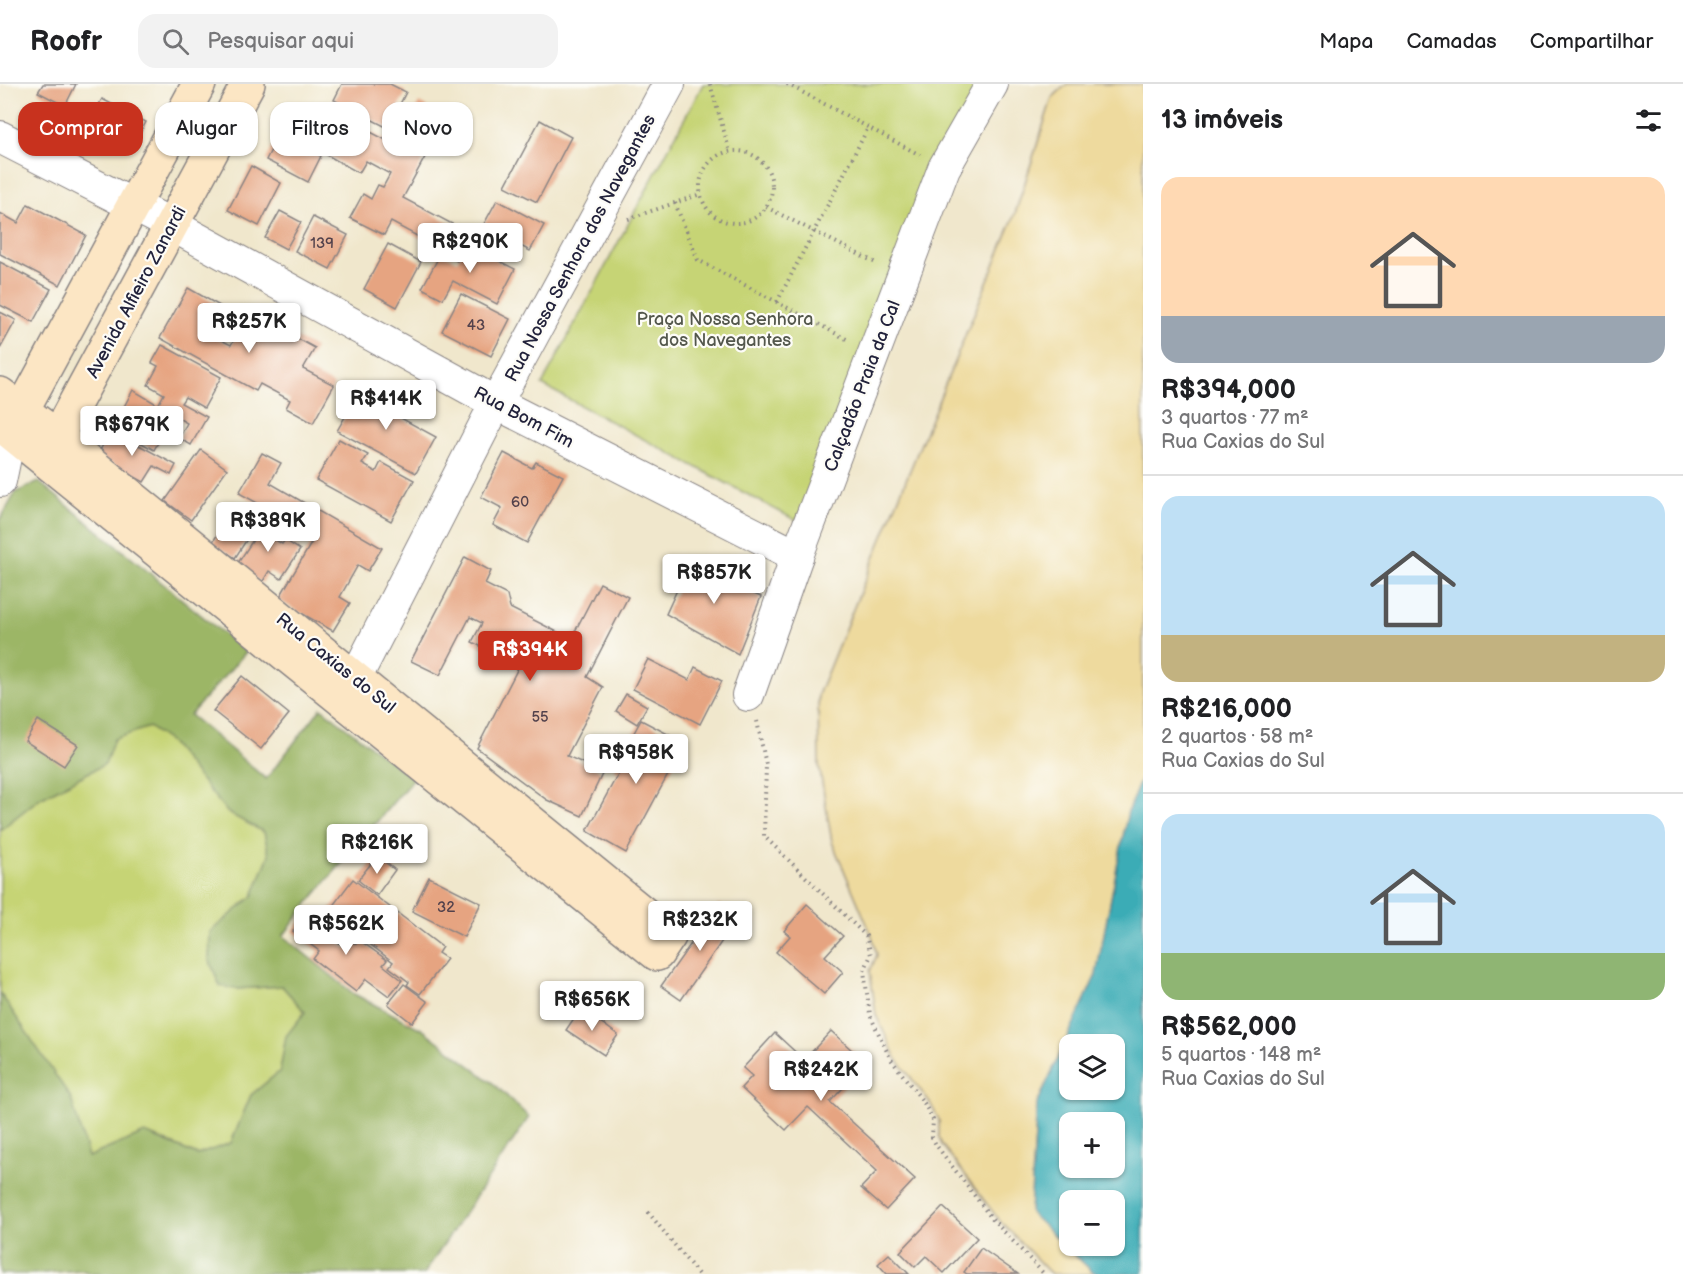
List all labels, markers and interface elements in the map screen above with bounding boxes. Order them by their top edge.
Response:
search box [138,14,558,68]
text: Roofr [30,25,102,58]
icon: search [159,25,192,58]
text: Pesquisar aqui [207,28,354,55]
text: Mapa [1319,29,1373,54]
text: Camadas [1406,29,1497,54]
text: Compartilhar [1530,29,1653,54]
chip: Comprar [18,102,143,156]
chip: Alugar [155,102,258,156]
chip: Filtros [270,102,370,156]
chip: Novo [382,102,473,156]
icon: filters [1632,104,1665,137]
text: 13 imóveis [1161,105,1283,136]
street label: Rua Nossa Senhora dos Navegantes [501,111,660,385]
street label: Avenida Alfieiro Zanardi [82,203,191,382]
icon: home [1359,216,1467,324]
pin: R$290K [421,223,519,274]
text: R$290K [432,230,508,254]
house number: 139 [310,234,334,253]
street label: Calçadão Praia da Cal [820,298,905,475]
pin: R$257K [200,303,298,354]
park label: Praça Nossa Senhora dos Navegantes [637,309,813,351]
text: R$257K [211,310,287,334]
house number: 43 [467,316,485,335]
text: R$394,000 [1161,375,1296,406]
pin: R$414K [337,380,435,431]
street label: Rua Bom Fim [470,382,577,453]
text: R$414K [350,387,422,411]
pin: R$679K [83,406,181,457]
text: 3 quartos · 77 m² [1161,406,1309,430]
text: R$679K [94,413,170,437]
text: Rua Caxias do Sul [1161,430,1325,454]
house number: 60 [511,493,529,512]
pin: R$389K [219,502,317,553]
text: R$389K [230,509,306,533]
icon: home [1359,535,1467,643]
pin: R$857K [665,554,763,605]
text: R$857K [676,561,752,585]
street label: Rua Caxias do Sul [272,609,400,718]
pin: R$394K [481,631,579,682]
text: R$394K [492,638,568,662]
text: R$216,000 [1161,694,1292,725]
house number: 55 [531,708,549,727]
text: 2 quartos · 58 m² [1161,725,1313,749]
pin: R$958K [587,734,685,785]
text: R$958K [598,741,674,765]
text: Rua Caxias do Sul [1161,749,1325,773]
pin: R$216K [328,824,426,875]
text: R$216K [341,831,413,855]
icon: home [1359,853,1467,961]
house number: 32 [437,898,455,917]
pin: R$232K [651,901,749,952]
pin: R$562K [297,905,395,956]
text: R$232K [662,908,738,932]
text: R$562K [308,912,384,936]
pin: R$656K [543,981,641,1032]
text: R$656K [554,988,630,1012]
text: R$562,000 [1161,1012,1297,1043]
map controls [1059,1034,1125,1256]
button: layers [1059,1034,1125,1100]
text: 5 quartos · 148 m² [1161,1043,1321,1067]
pin: R$242K [772,1051,870,1102]
text: R$242K [783,1058,859,1082]
text: Rua Caxias do Sul [1161,1067,1325,1091]
button: + [1059,1112,1125,1178]
button: − [1059,1190,1125,1256]

